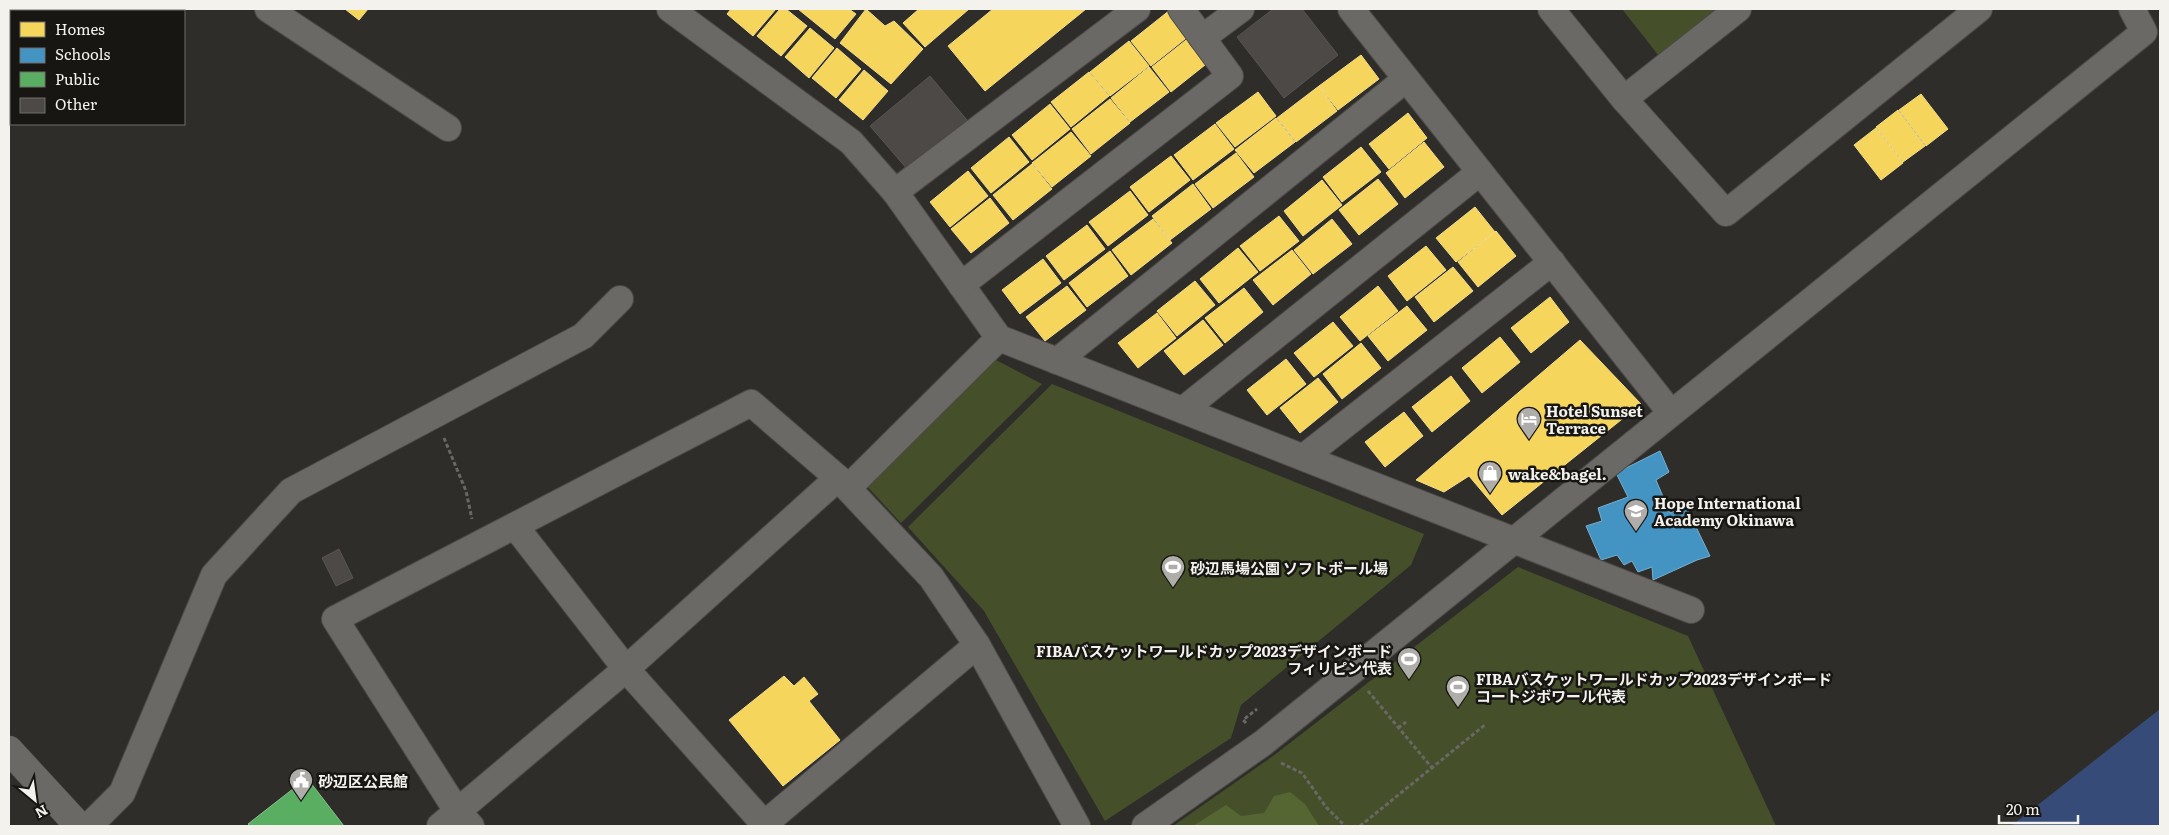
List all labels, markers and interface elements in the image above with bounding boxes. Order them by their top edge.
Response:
legend [10,10,185,125]
text: Homes [55,17,105,40]
text: Schools [55,42,111,65]
text: Public [55,67,100,90]
text: Other [55,92,97,115]
place label: Hotel Sunset Terrace [1546,399,1643,439]
hotel icon: Hotel Sunset Terrace [1516,406,1542,440]
shop icon: wake&bagel. [1477,460,1503,494]
place label: wake&bagel. [1508,462,1607,485]
place label: Hope International Academy Okinawa [1654,491,1801,531]
school or university icon: Hope International Academy Okinawa [1623,498,1649,532]
sports icon: 砂辺馬場公園 ソフトボール場 [1160,554,1186,588]
place label: 砂辺馬場公園 ソフトボール場 [1190,556,1388,579]
place label: FIBAバスケットワールドカップ2023デザインボード フィリピン代表 [1036,639,1392,679]
sports icon: FIBAバスケットワールドカップ2023デザインボード フィリピン代表 [1396,646,1422,680]
place label: FIBAバスケットワールドカップ2023デザインボード コートジボワール代表 [1476,667,1832,707]
sports icon: FIBAバスケットワールドカップ2023デザインボード コートジボワール代表 [1445,674,1471,708]
public building icon: 砂辺区公民館 [288,767,314,801]
place label: 砂辺区公民館 [318,769,408,792]
north arrow [10,775,60,825]
scale bar [1999,792,2078,824]
text: 20 m [2006,797,2040,820]
text: N [32,801,52,824]

